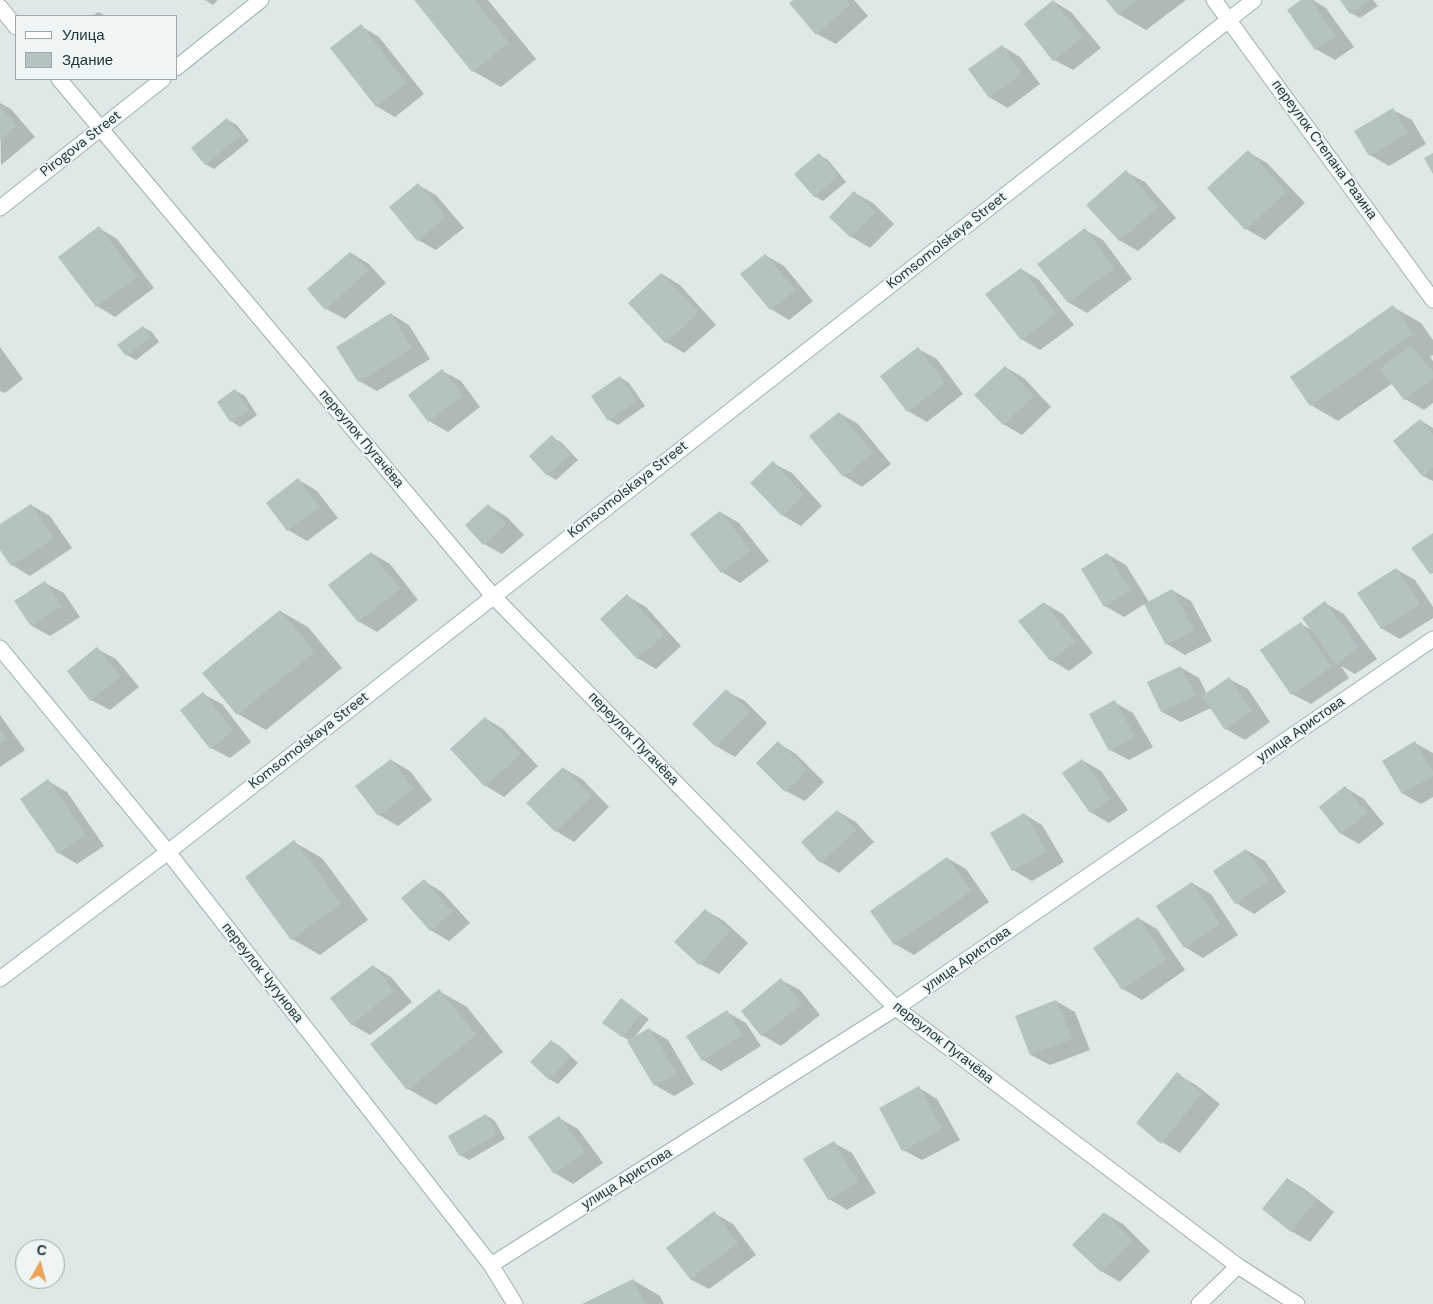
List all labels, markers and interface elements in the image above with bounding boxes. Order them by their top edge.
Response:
legend [15,15,178,80]
text: Улица [62,25,105,45]
text: Здание [62,50,113,70]
street label: переулок Степана Разина [1268,77,1380,223]
street label: Pirogova Street [37,107,125,181]
street label: Komsomolskaya Street [884,189,1010,293]
street label: переулок Пугачёва [315,387,407,491]
street label: Komsomolskaya Street [565,438,691,542]
street label: Komsomolskaya Street [246,689,372,793]
street label: переулок Пугачёва [584,689,682,789]
street label: улица Аристова [1254,694,1348,766]
street label: переулок Чугунова [218,920,306,1026]
street label: улица Аристова [920,924,1014,996]
street label: переулок Пугачёва [889,999,997,1087]
street label: улица Аристова [579,1145,675,1213]
north arrow [15,1239,65,1289]
text: С [36,1241,48,1260]

